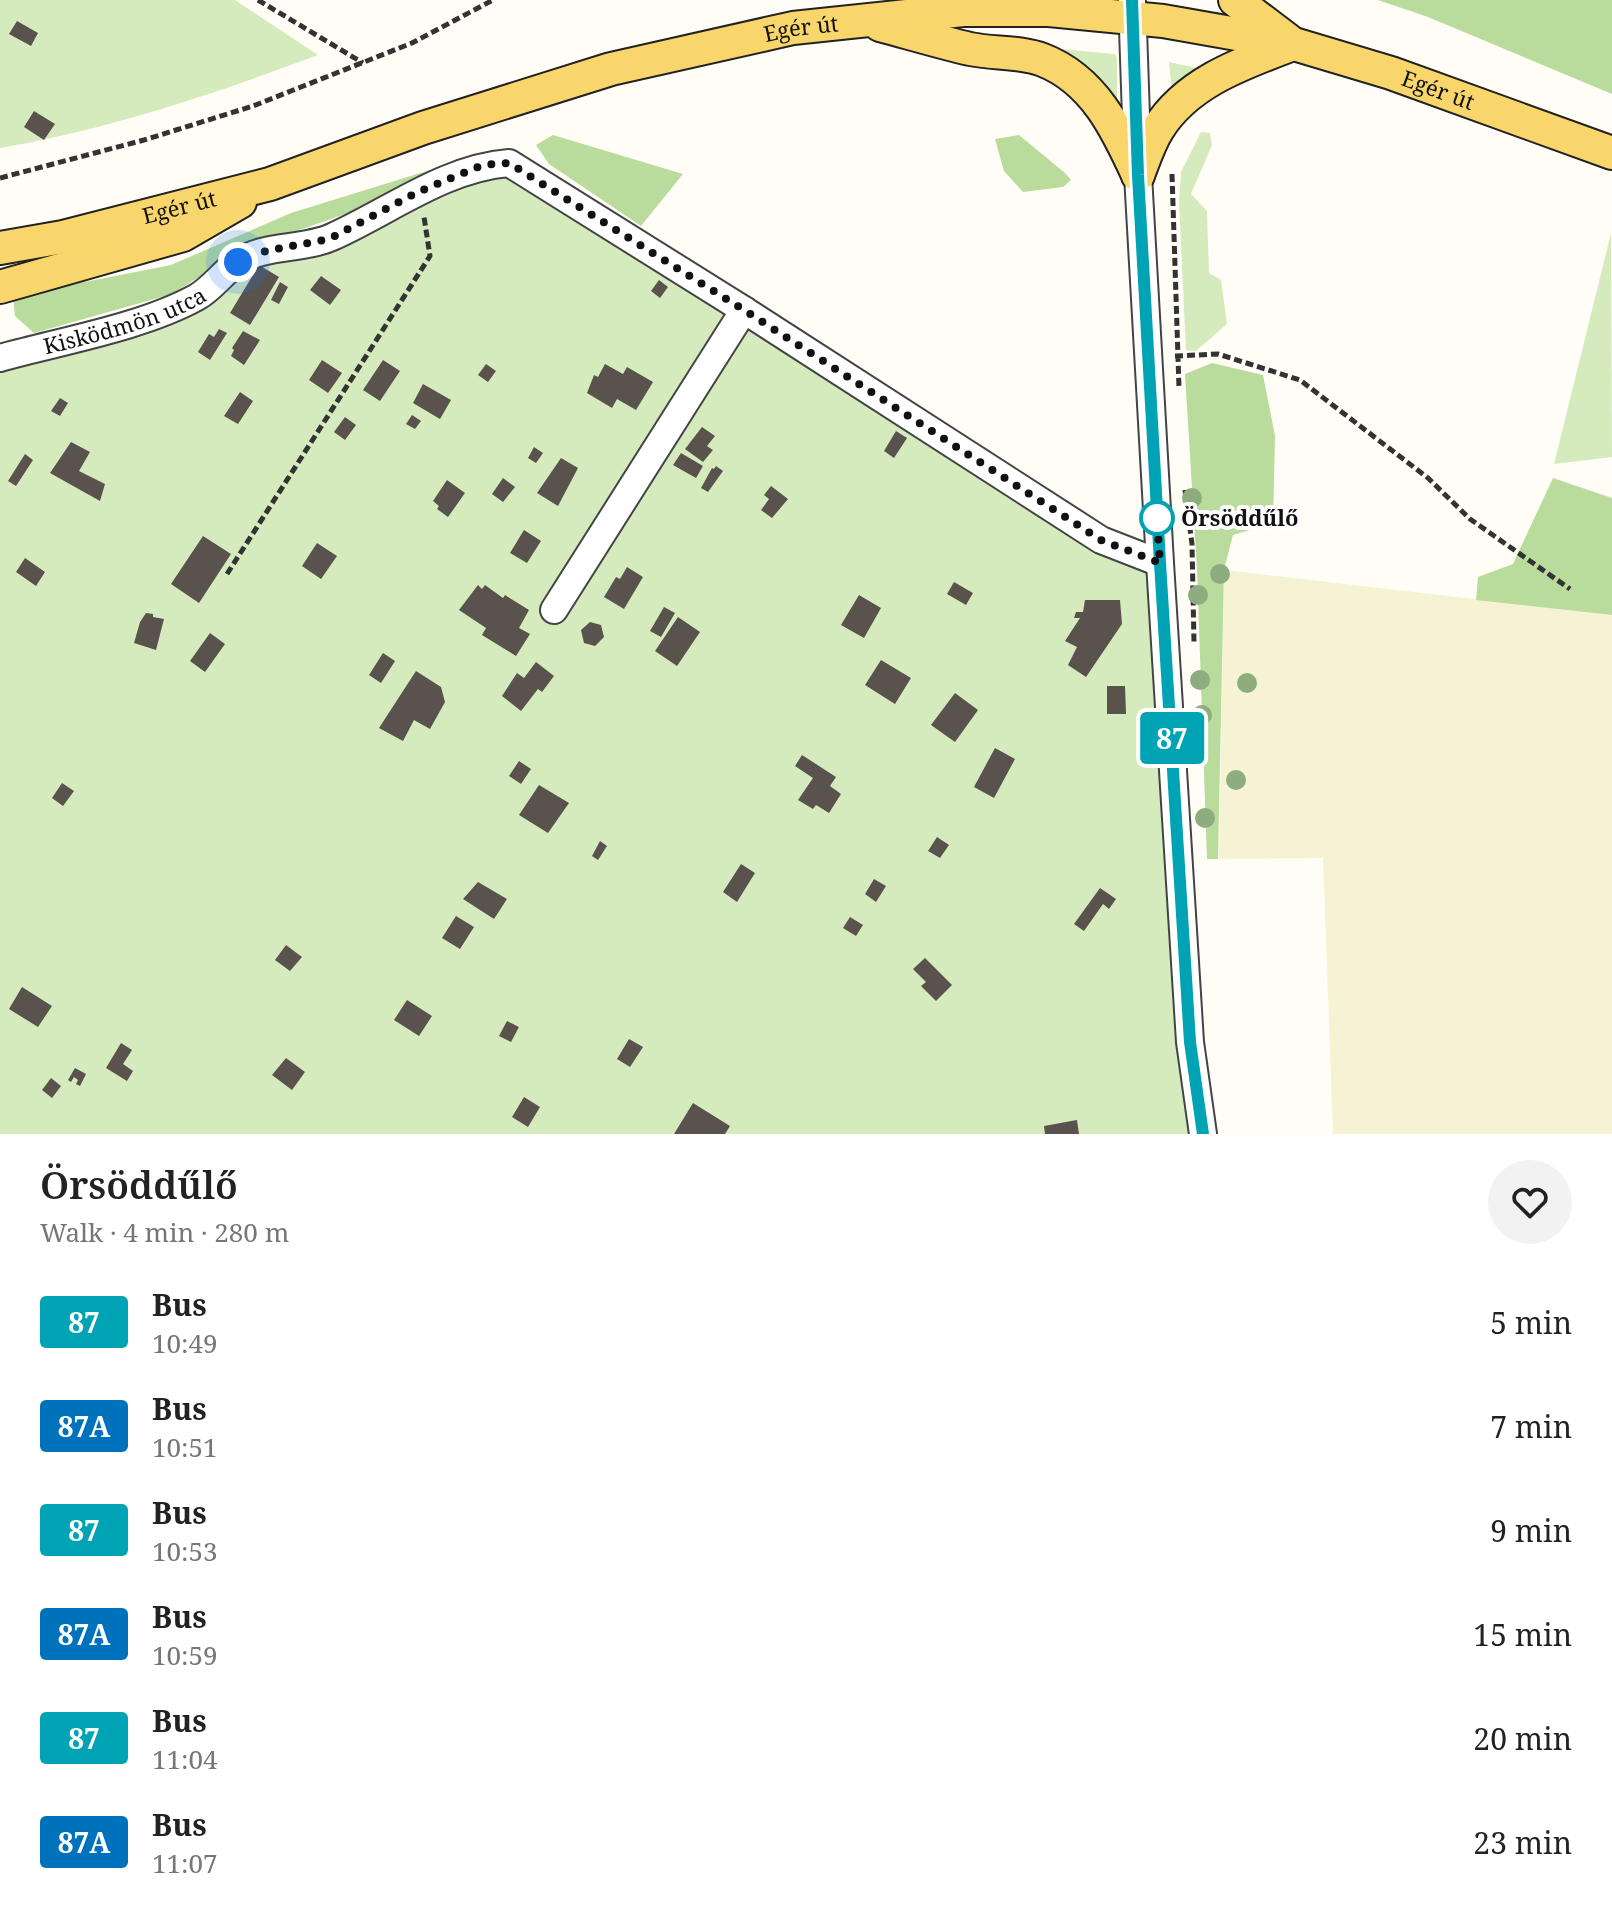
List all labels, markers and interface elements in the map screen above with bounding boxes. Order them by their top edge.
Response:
street label: Egér út [760,7,840,48]
street label: Egér út [1398,62,1479,116]
street label: Egér út [139,182,219,230]
your location [218,242,258,282]
street label: Kisködmön utca [40,279,211,360]
marker: Örsöddűlő [1140,501,1174,535]
place label: Örsöddűlő [1181,502,1298,532]
line badge: 87 [1136,712,1208,764]
text: 87 [1156,719,1188,757]
text: Örsöddűlő [40,1158,238,1210]
button: heart [1488,1160,1572,1244]
text: Walk · 4 min · 280 m [40,1214,289,1250]
text: Bus [152,1284,207,1325]
text: 5 min [1490,1302,1572,1343]
text: 87 [68,1303,100,1341]
text: 10:49 [152,1325,218,1361]
text: Bus [152,1388,207,1429]
text: 7 min [1490,1406,1572,1447]
text: 87A [58,1407,110,1445]
text: 10:51 [152,1429,218,1465]
text: Bus [152,1492,207,1533]
text: 9 min [1490,1510,1572,1551]
text: 87 [68,1511,100,1549]
text: 10:53 [152,1533,218,1569]
text: Bus [152,1596,207,1637]
text: 15 min [1473,1614,1572,1655]
text: 87A [58,1615,110,1653]
text: 10:59 [152,1637,218,1673]
text: Bus [152,1700,207,1741]
text: 20 min [1473,1718,1572,1759]
text: 87 [68,1719,100,1757]
text: 11:04 [152,1741,218,1777]
text: Bus [152,1804,207,1845]
text: 23 min [1473,1822,1572,1863]
text: 87A [58,1823,110,1861]
text: 11:07 [152,1845,218,1881]

